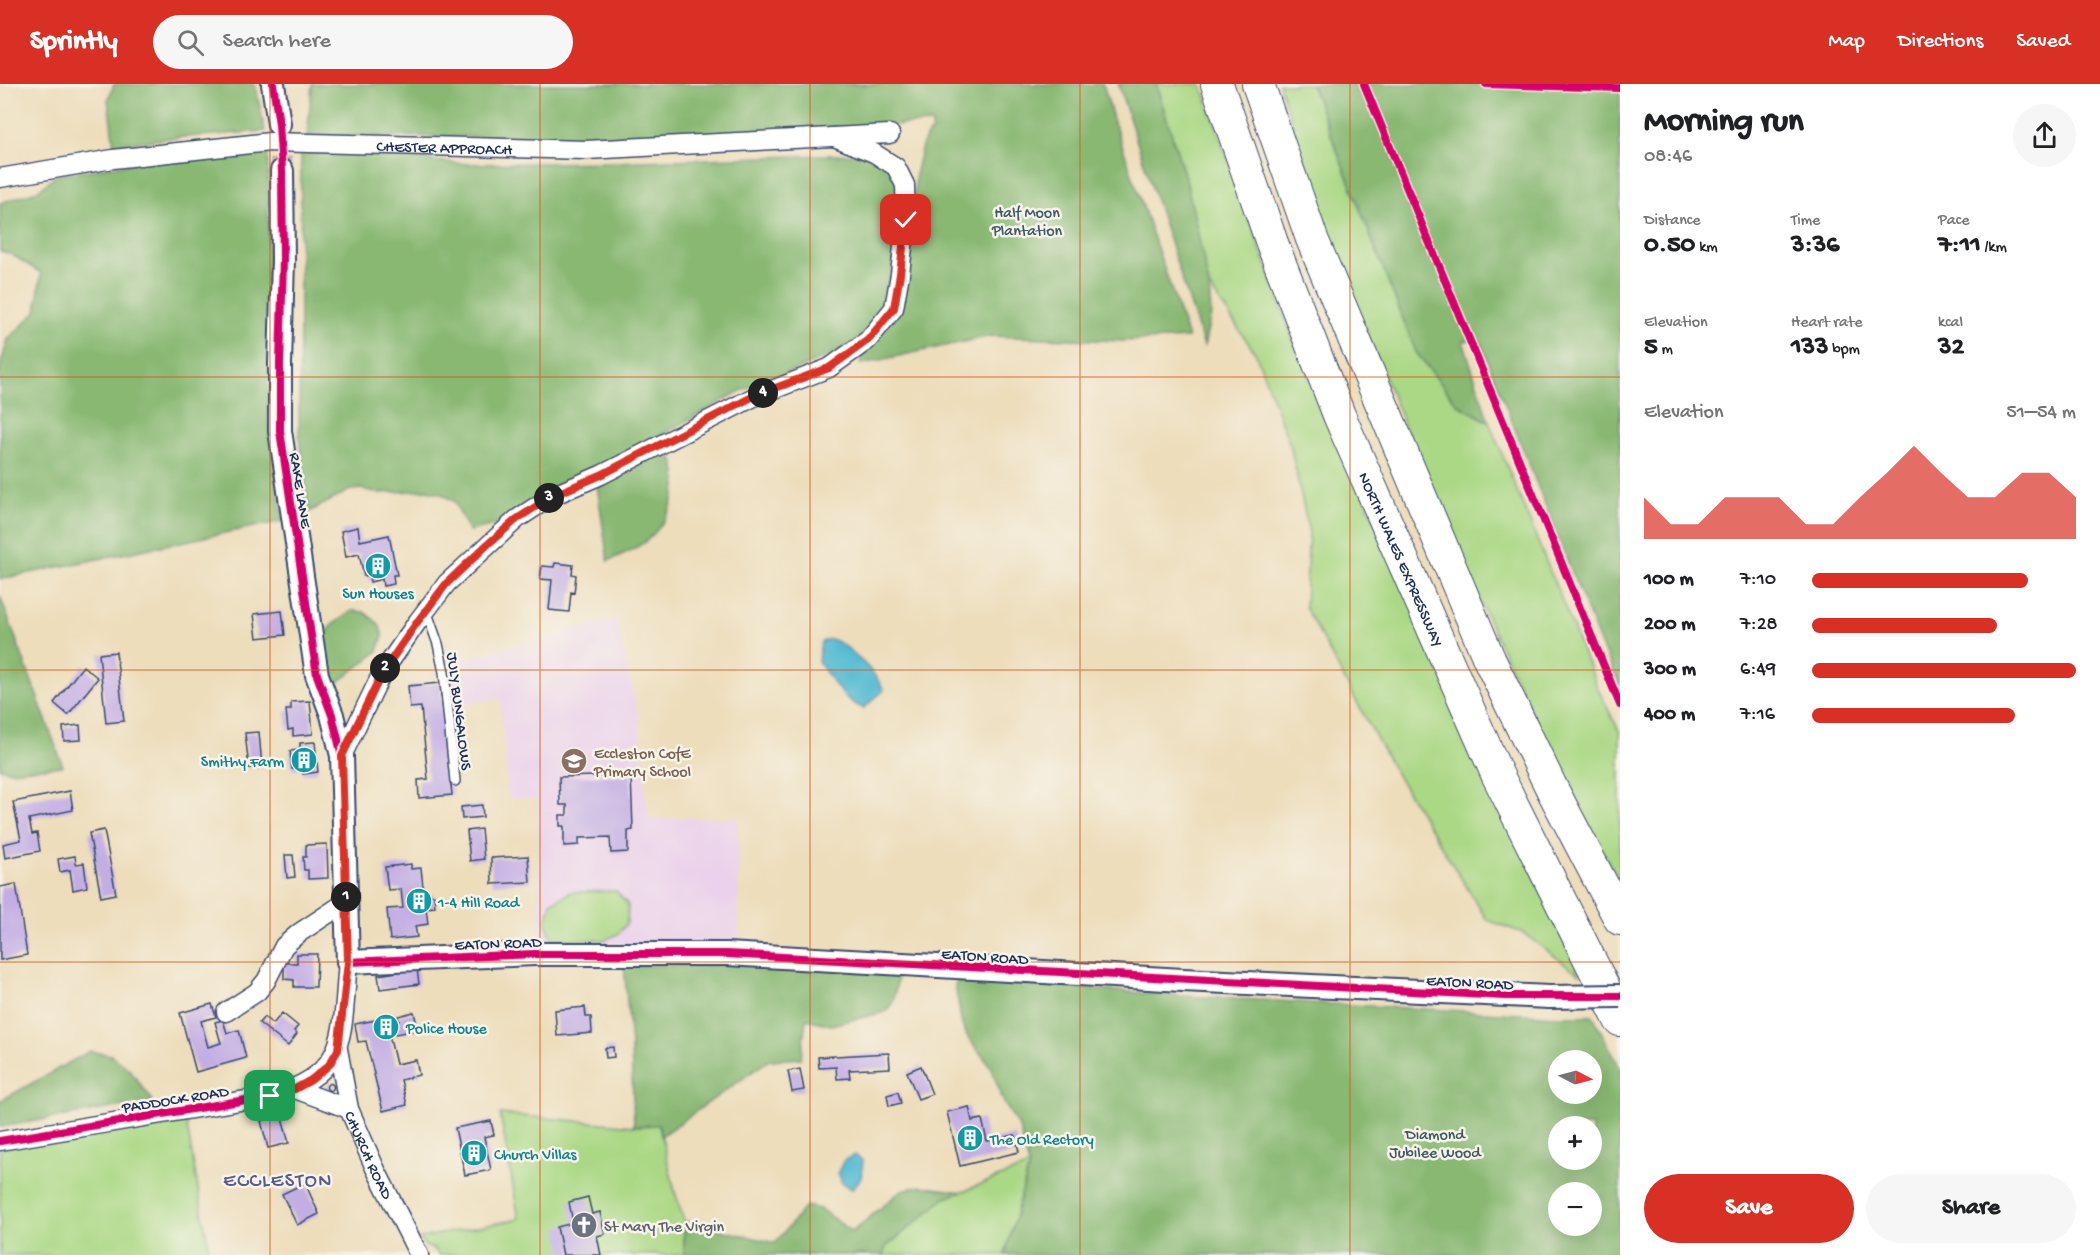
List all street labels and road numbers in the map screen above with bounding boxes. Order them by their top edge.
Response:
street label: CHESTER APPROACH [376,139,513,161]
street label: RAKE LANE [283,451,314,531]
street label: NORTH WALES EXPRESSWAY [1352,470,1446,650]
street label: JULY BUNGALOWS [441,651,474,772]
street label: EATON ROAD [454,934,543,957]
street label: EATON ROAD [941,946,1030,971]
street label: EATON ROAD [1426,973,1514,996]
street label: PADDOCK ROAD [120,1084,231,1119]
street label: CHURCH ROAD [338,1109,396,1204]

